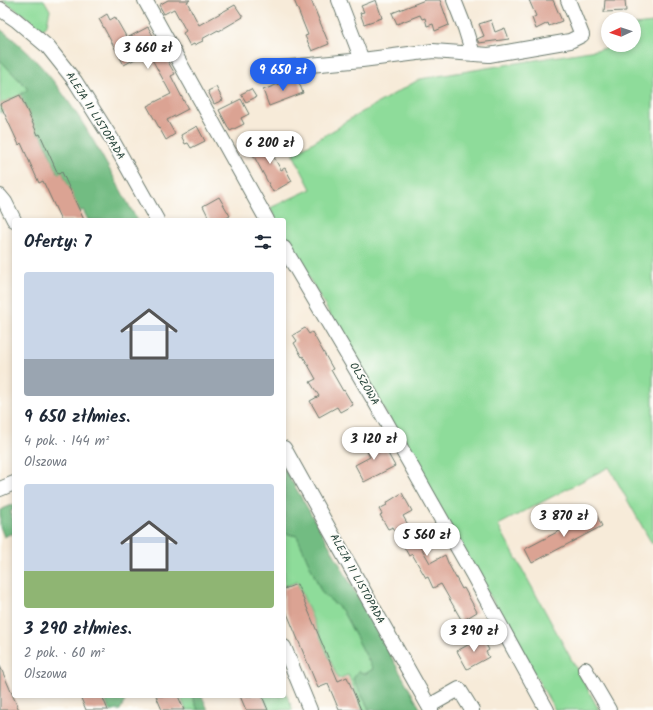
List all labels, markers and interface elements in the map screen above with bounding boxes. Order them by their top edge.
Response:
north arrow [601,12,641,52]
map controls [601,12,641,52]
pin: 3 660 zł [107,36,189,70]
text: 3 660 zł [123,38,173,59]
pin: 9 650 zł [242,58,324,92]
text: 9 650 zł [259,60,307,81]
street label: ALEJA 11 LISTOPADA [61,68,130,164]
pin: 6 200 zł [229,131,311,165]
text: 6 200 zł [245,133,295,154]
text: Oferty: 7 [24,229,92,256]
icon: filters [252,231,274,253]
icon: home [113,298,185,370]
street label: OLSZOWA [344,359,384,409]
text: 9 650 zł/mies. [24,404,130,431]
pin: 3 120 zł [333,427,415,461]
text: 3 120 zł [351,429,397,450]
text: 4 pok. · 144 m² [24,431,109,452]
text: Olszowa [24,452,67,473]
pin: 3 870 zł [523,504,605,538]
text: 3 870 zł [540,506,588,527]
icon: home [113,510,185,582]
pin: 5 560 zł [386,523,468,557]
text: 5 560 zł [403,525,451,546]
street label: ALEJA 11 LISTOPADA [325,530,390,628]
text: 3 290 zł/mies. [24,616,132,643]
pin: 3 290 zł [433,619,515,653]
text: 3 290 zł [449,621,499,642]
text: 2 pok. · 60 m² [24,643,105,664]
text: Olszowa [24,664,67,685]

